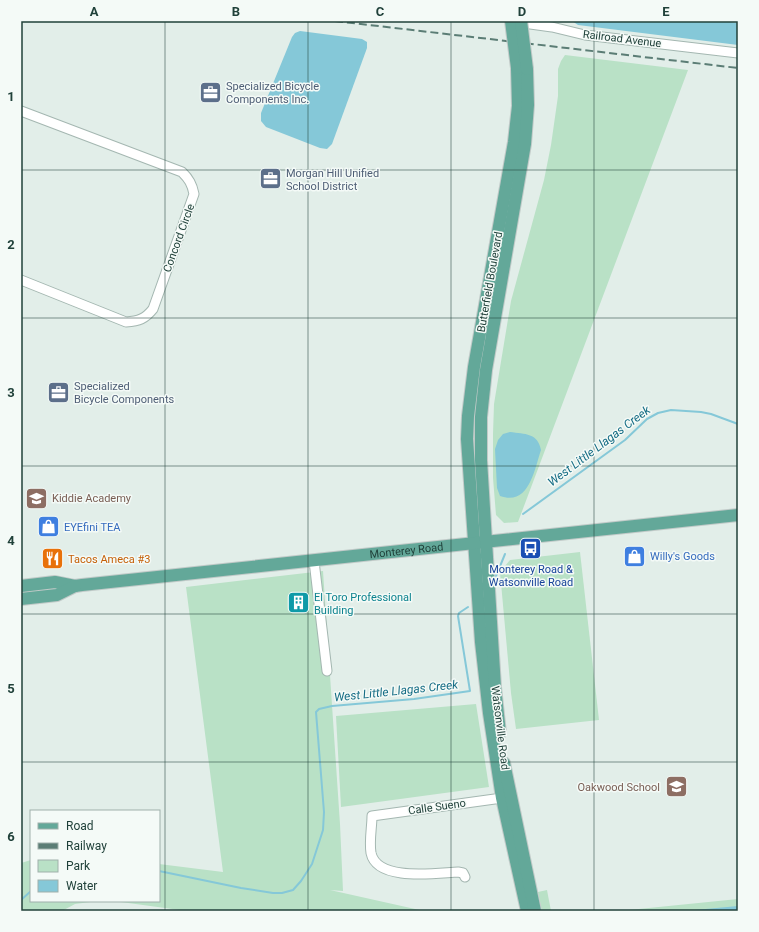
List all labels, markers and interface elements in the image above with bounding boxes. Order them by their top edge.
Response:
text: A [90,4,99,19]
text: B [232,4,240,19]
text: C [376,4,385,19]
text: D [518,4,526,19]
text: E [662,4,670,19]
street label: Railroad Avenue [582,28,662,50]
office icon: Specialized Bicycle Components Inc. [198,79,224,105]
place label: Specialized Bicycle Components Inc. [226,80,319,106]
text: 1 [7,89,15,104]
office icon: Morgan Hill Unified School District [257,166,283,192]
place label: Morgan Hill Unified School District [286,167,379,193]
street label: Concord Circle [161,202,197,274]
street label: Butterfield Boulevard [475,231,505,333]
text: 2 [7,237,15,252]
office icon: Specialized Bicycle Components [45,379,71,405]
place label: Specialized Bicycle Components [74,380,175,406]
text: 3 [7,385,15,400]
water label: West Little Llagas Creek [545,402,654,489]
school or university icon: Kiddie Academy [24,485,50,511]
place label: Kiddie Academy [52,492,132,505]
shop icon: EYEfini TEA [35,514,61,540]
place label: EYEfini TEA [64,521,121,534]
text: 4 [7,533,15,548]
bus stop icon: Monterey Road & Watsonville Road [518,536,544,562]
street label: Monterey Road [369,540,444,561]
shop icon: Willy's Goods [621,543,647,569]
restaurant icon: Tacos Ameca #3 [40,546,66,572]
place label: Willy's Goods [650,550,715,563]
place label: Tacos Ameca #3 [68,553,150,566]
place label: Monterey Road & Watsonville Road [489,563,573,589]
building icon: El Toro Professional Building [286,590,312,616]
place label: El Toro Professional Building [314,591,412,617]
water label: West Little Llagas Creek [333,677,460,704]
text: 5 [7,681,15,696]
street label: Watsonville Road [488,685,512,771]
school or university icon: Oakwood School [663,774,689,800]
place label: Oakwood School [578,781,660,794]
street label: Calle Sueno [407,797,467,817]
legend [30,810,160,902]
text: Road [66,819,94,833]
text: 6 [7,829,15,844]
text: Railway [66,839,107,853]
text: Park [66,859,91,873]
text: Water [66,879,97,893]

